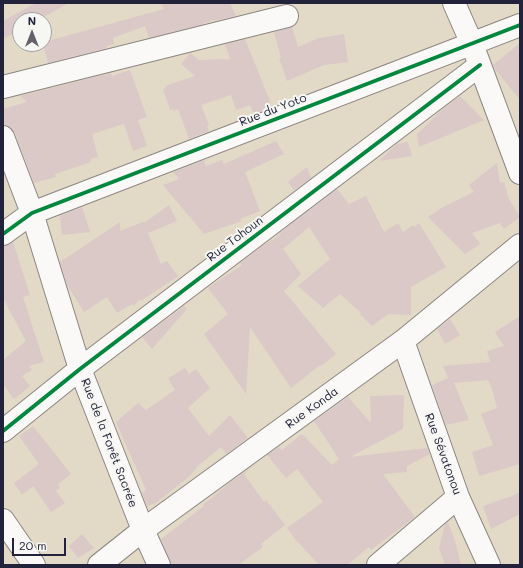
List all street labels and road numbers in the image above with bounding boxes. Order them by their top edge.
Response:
street label: Rue du Yoto [237,91,309,129]
street label: Rue Tohoun [204,213,266,265]
street label: Rue de la Forêt Sacrée [78,376,140,510]
street label: Rue Konda [283,384,341,432]
street label: Rue Sévatonou [422,411,464,497]

